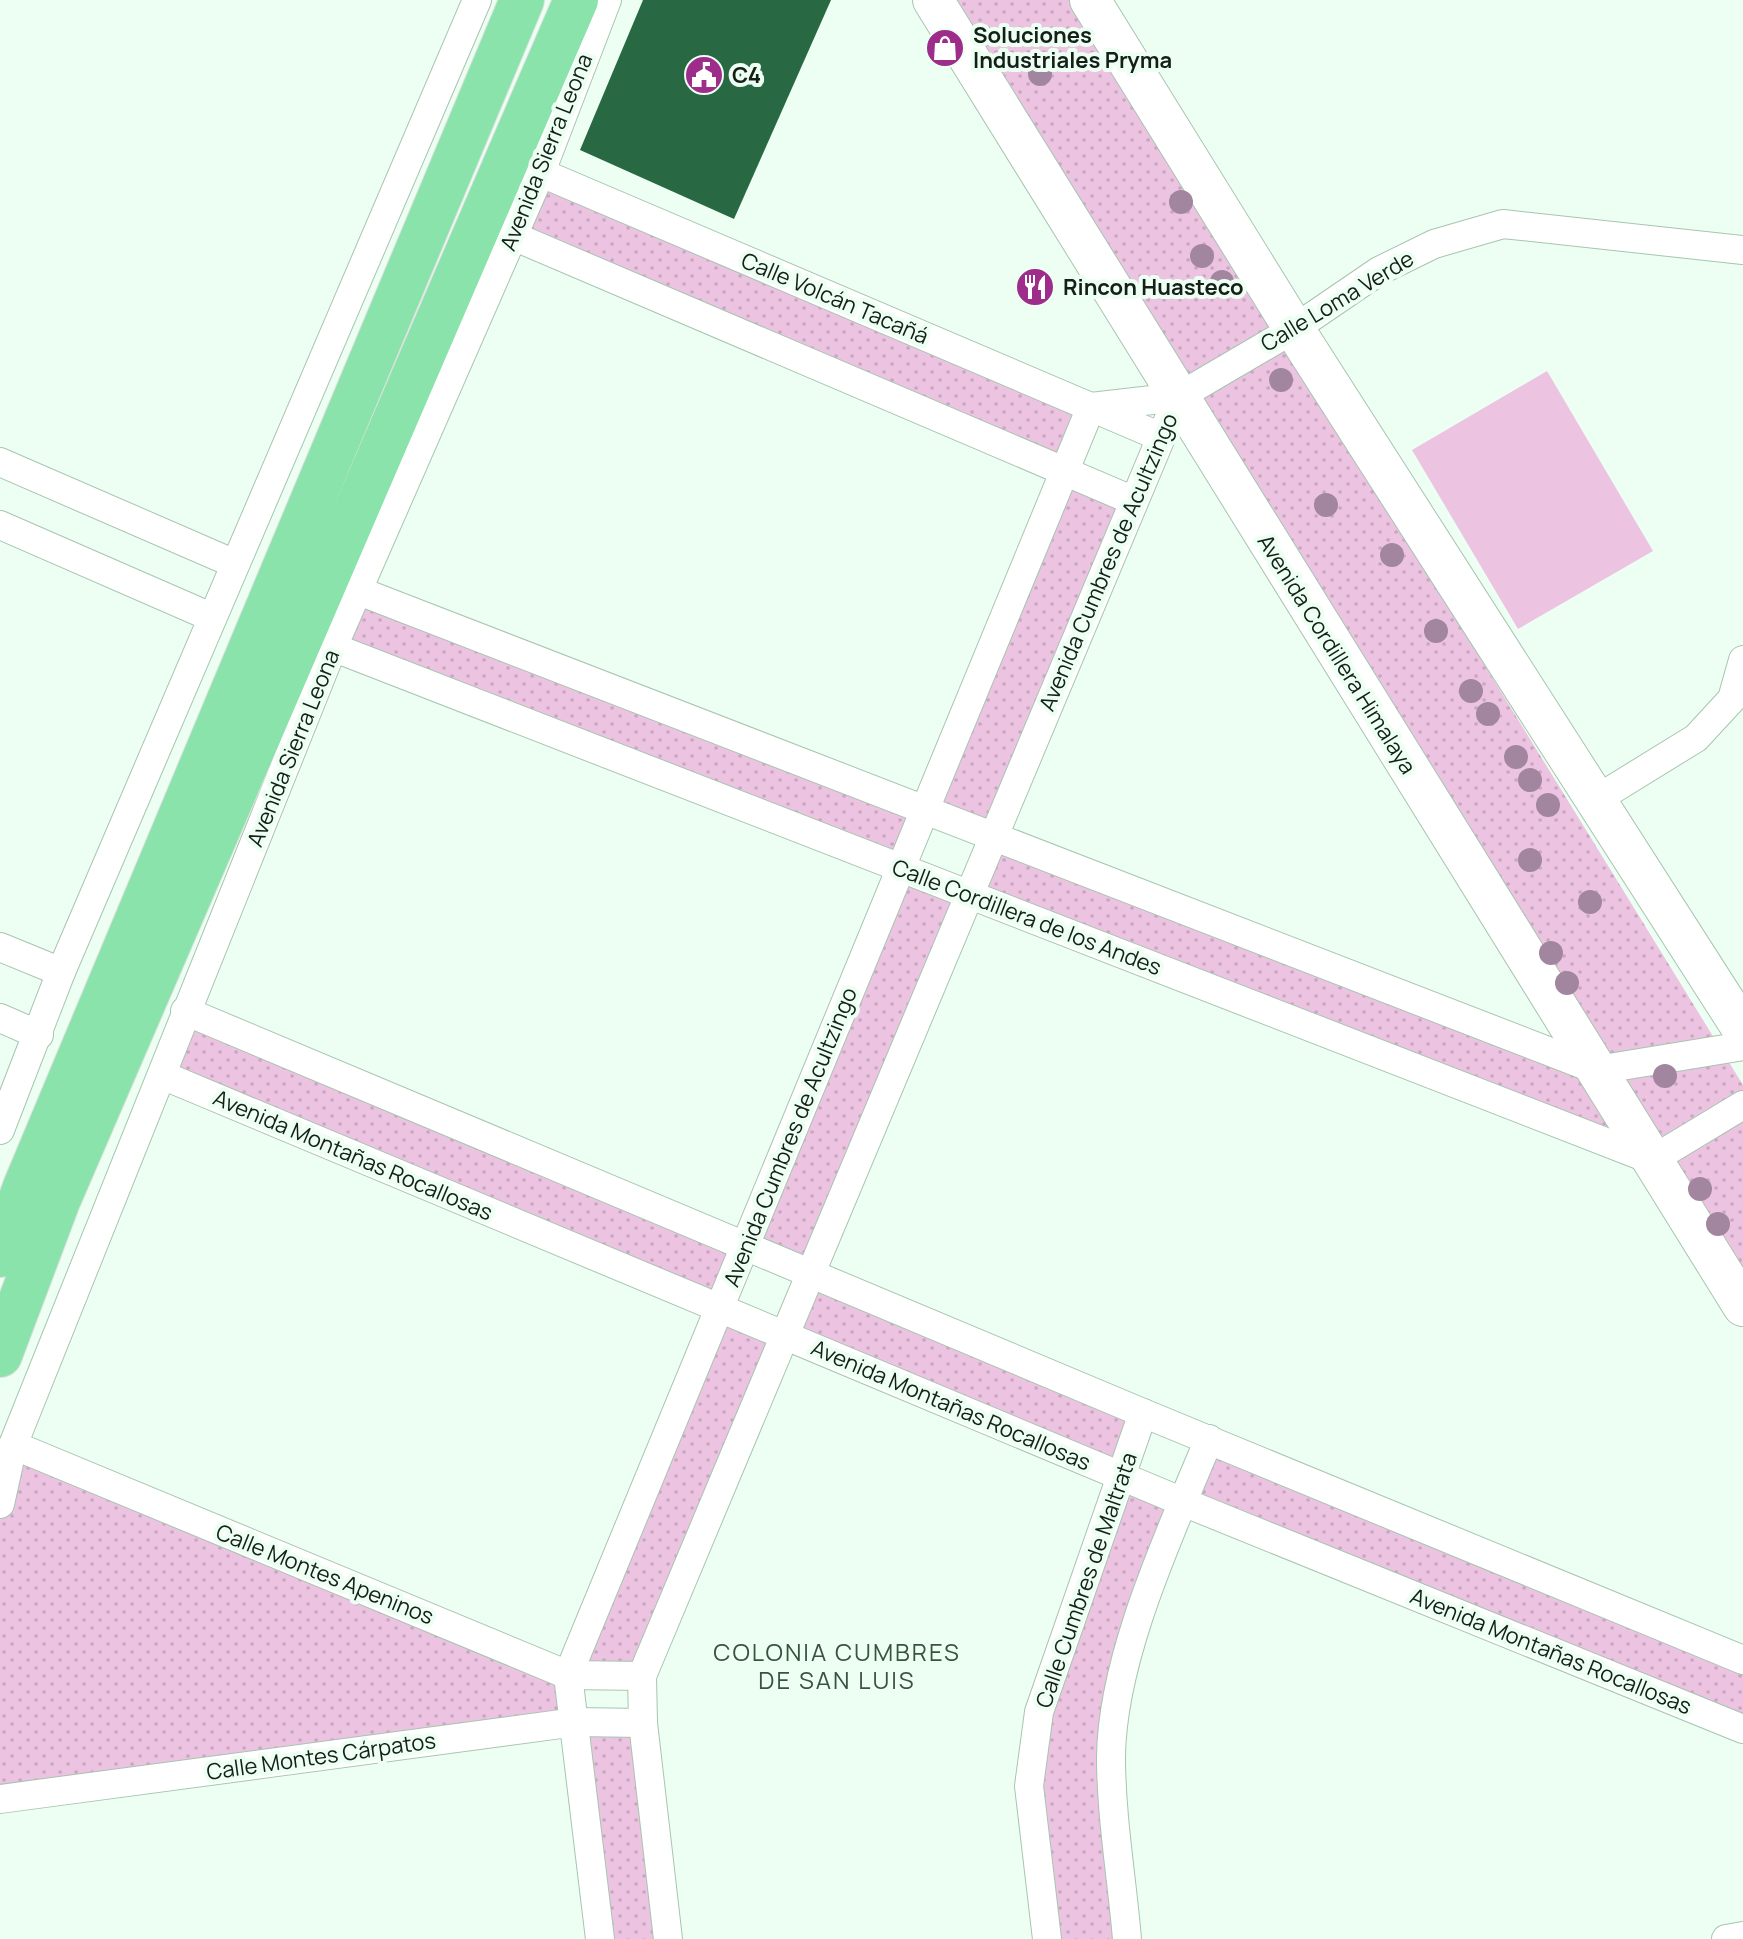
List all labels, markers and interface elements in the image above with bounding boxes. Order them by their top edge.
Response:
place label: Soluciones Industriales Pryma [973,20,1172,75]
shop icon: Soluciones Industriales Pryma [924,27,966,69]
street label: Avenida Sierra Leona [493,49,599,255]
public building icon: C4 [683,54,725,96]
place label: C4 [732,60,761,90]
street label: Calle Loma Verde [1255,243,1419,359]
street label: Calle Volcán Tacañá [737,245,933,351]
restaurant icon: Rincon Huasteco [1014,266,1056,308]
place label: Rincon Huasteco [1063,272,1244,302]
street label: Avenida Cumbres de Acultzingo [1032,409,1184,715]
street label: Avenida Cordillera Himalaya [1251,528,1423,780]
street label: Avenida Sierra Leona [240,645,346,851]
street label: Calle Cordillera de los Andes [888,852,1166,982]
street label: Avenida Cumbres de Acultzingo [716,983,864,1291]
street label: Avenida Montañas Rocallosas [209,1082,497,1228]
street label: Avenida Montañas Rocallosas [807,1332,1095,1478]
street label: Calle Cumbres de Maltrata [1028,1448,1144,1712]
street label: Calle Montes Apeninos [212,1517,438,1631]
street label: Avenida Montañas Rocallosas [1406,1581,1696,1721]
district label: COLONIA CUMBRES DE SAN LUIS [713,1635,961,1696]
street label: Calle Montes Cárpatos [204,1725,438,1787]

